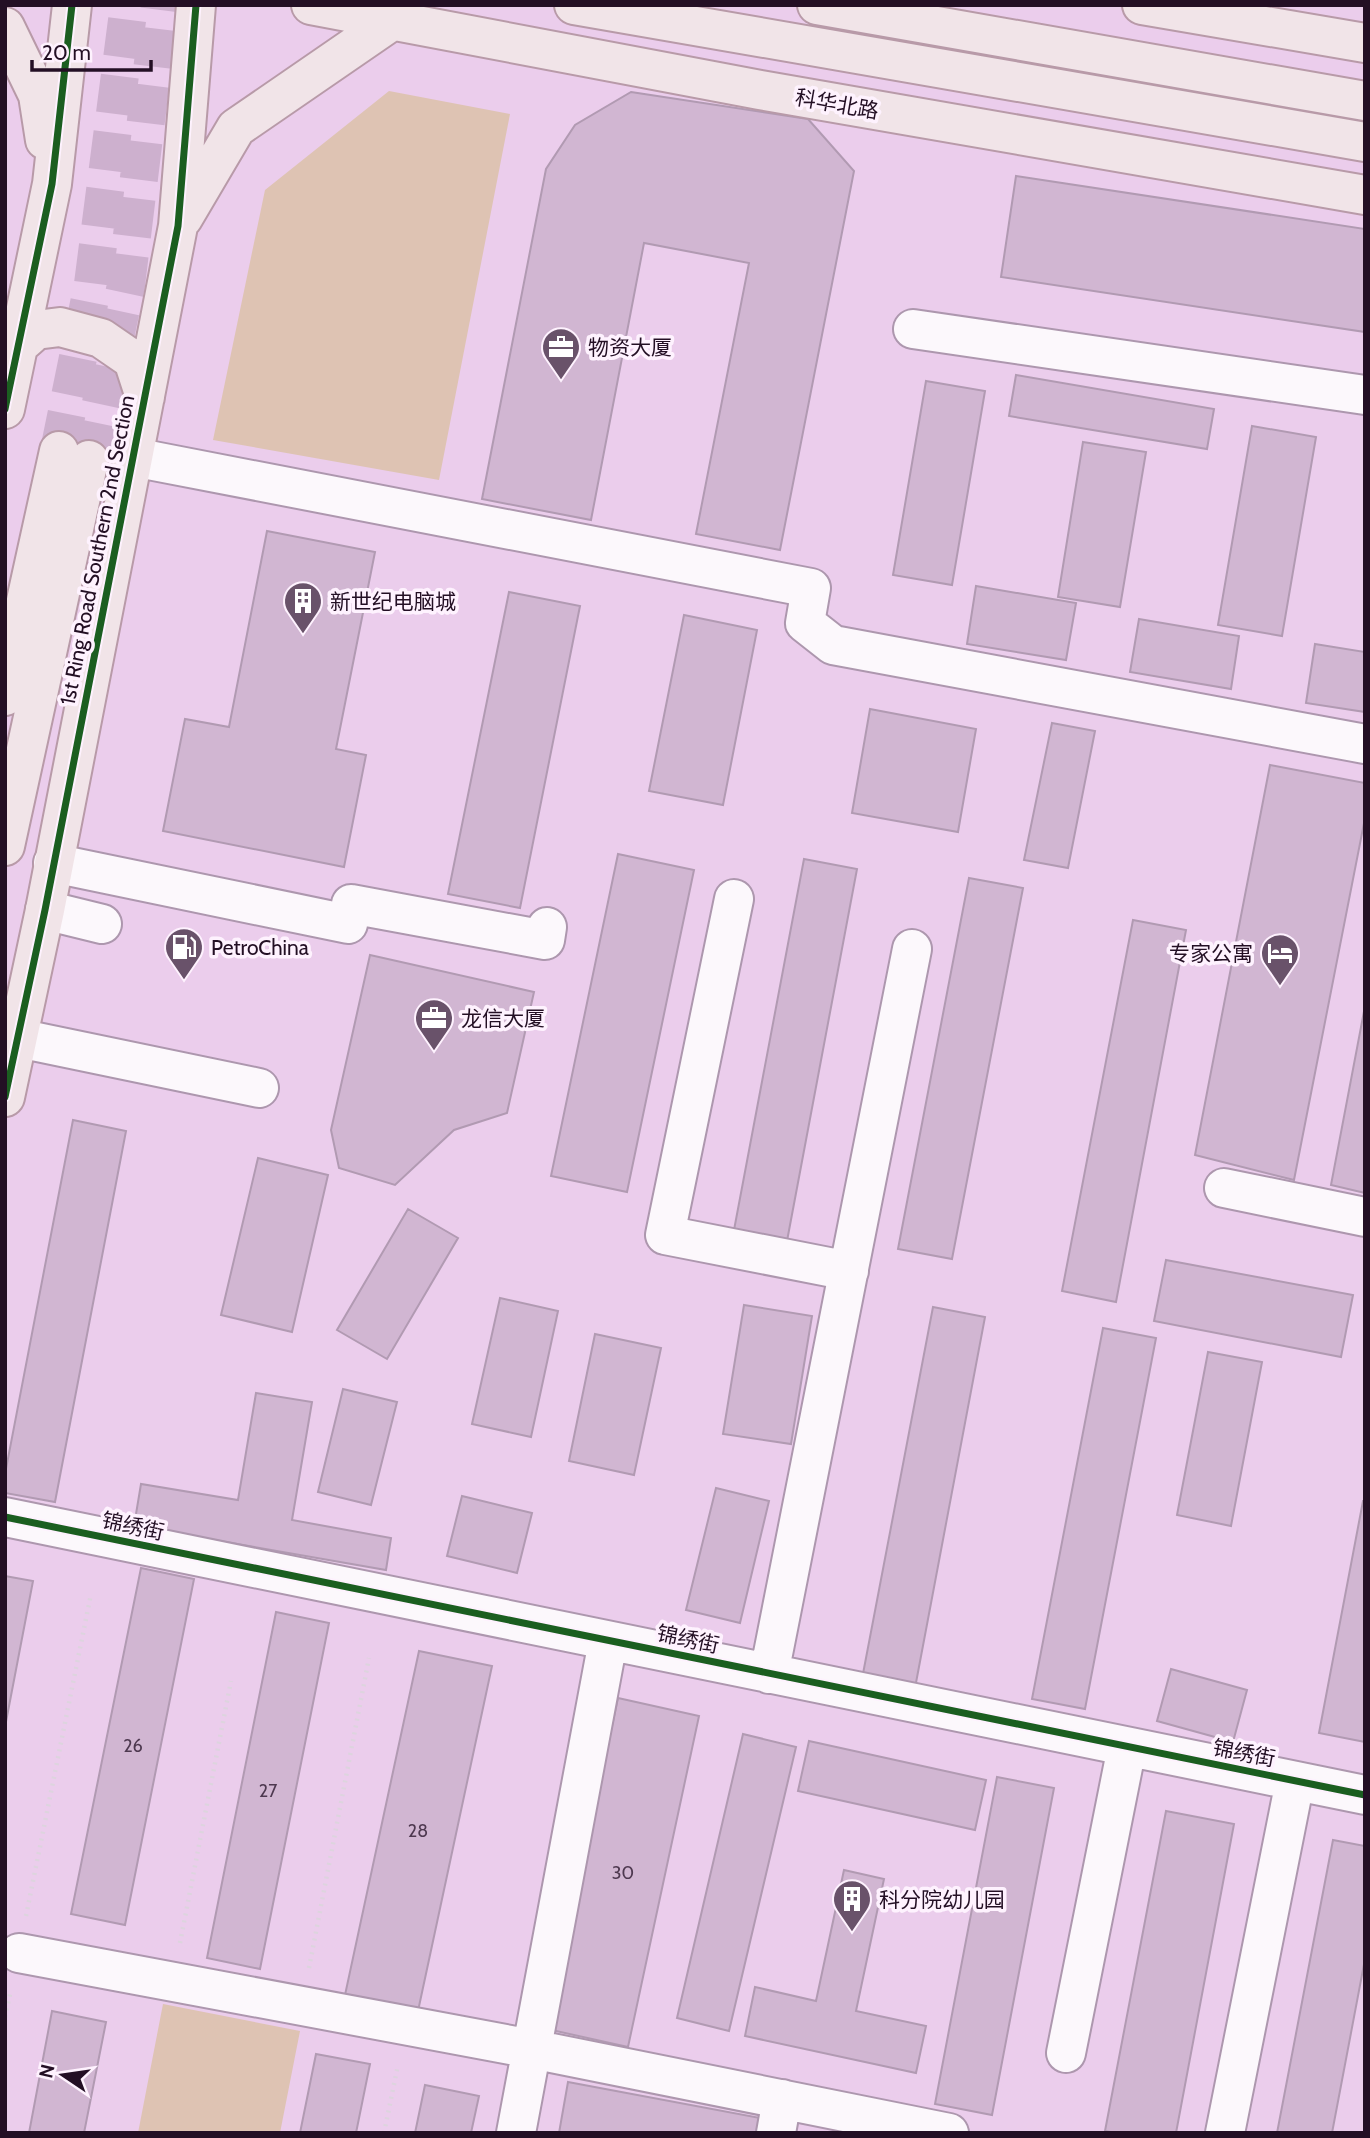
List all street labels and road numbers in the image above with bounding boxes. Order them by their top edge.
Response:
street label: 科华北路 [793,84,881,124]
street label: 1st Ring Road Southern 2nd Section [55,393,139,707]
street label: 锦绣街 [100,1507,166,1545]
street label: 锦绣街 [655,1620,721,1658]
street label: 锦绣街 [1211,1735,1277,1771]

